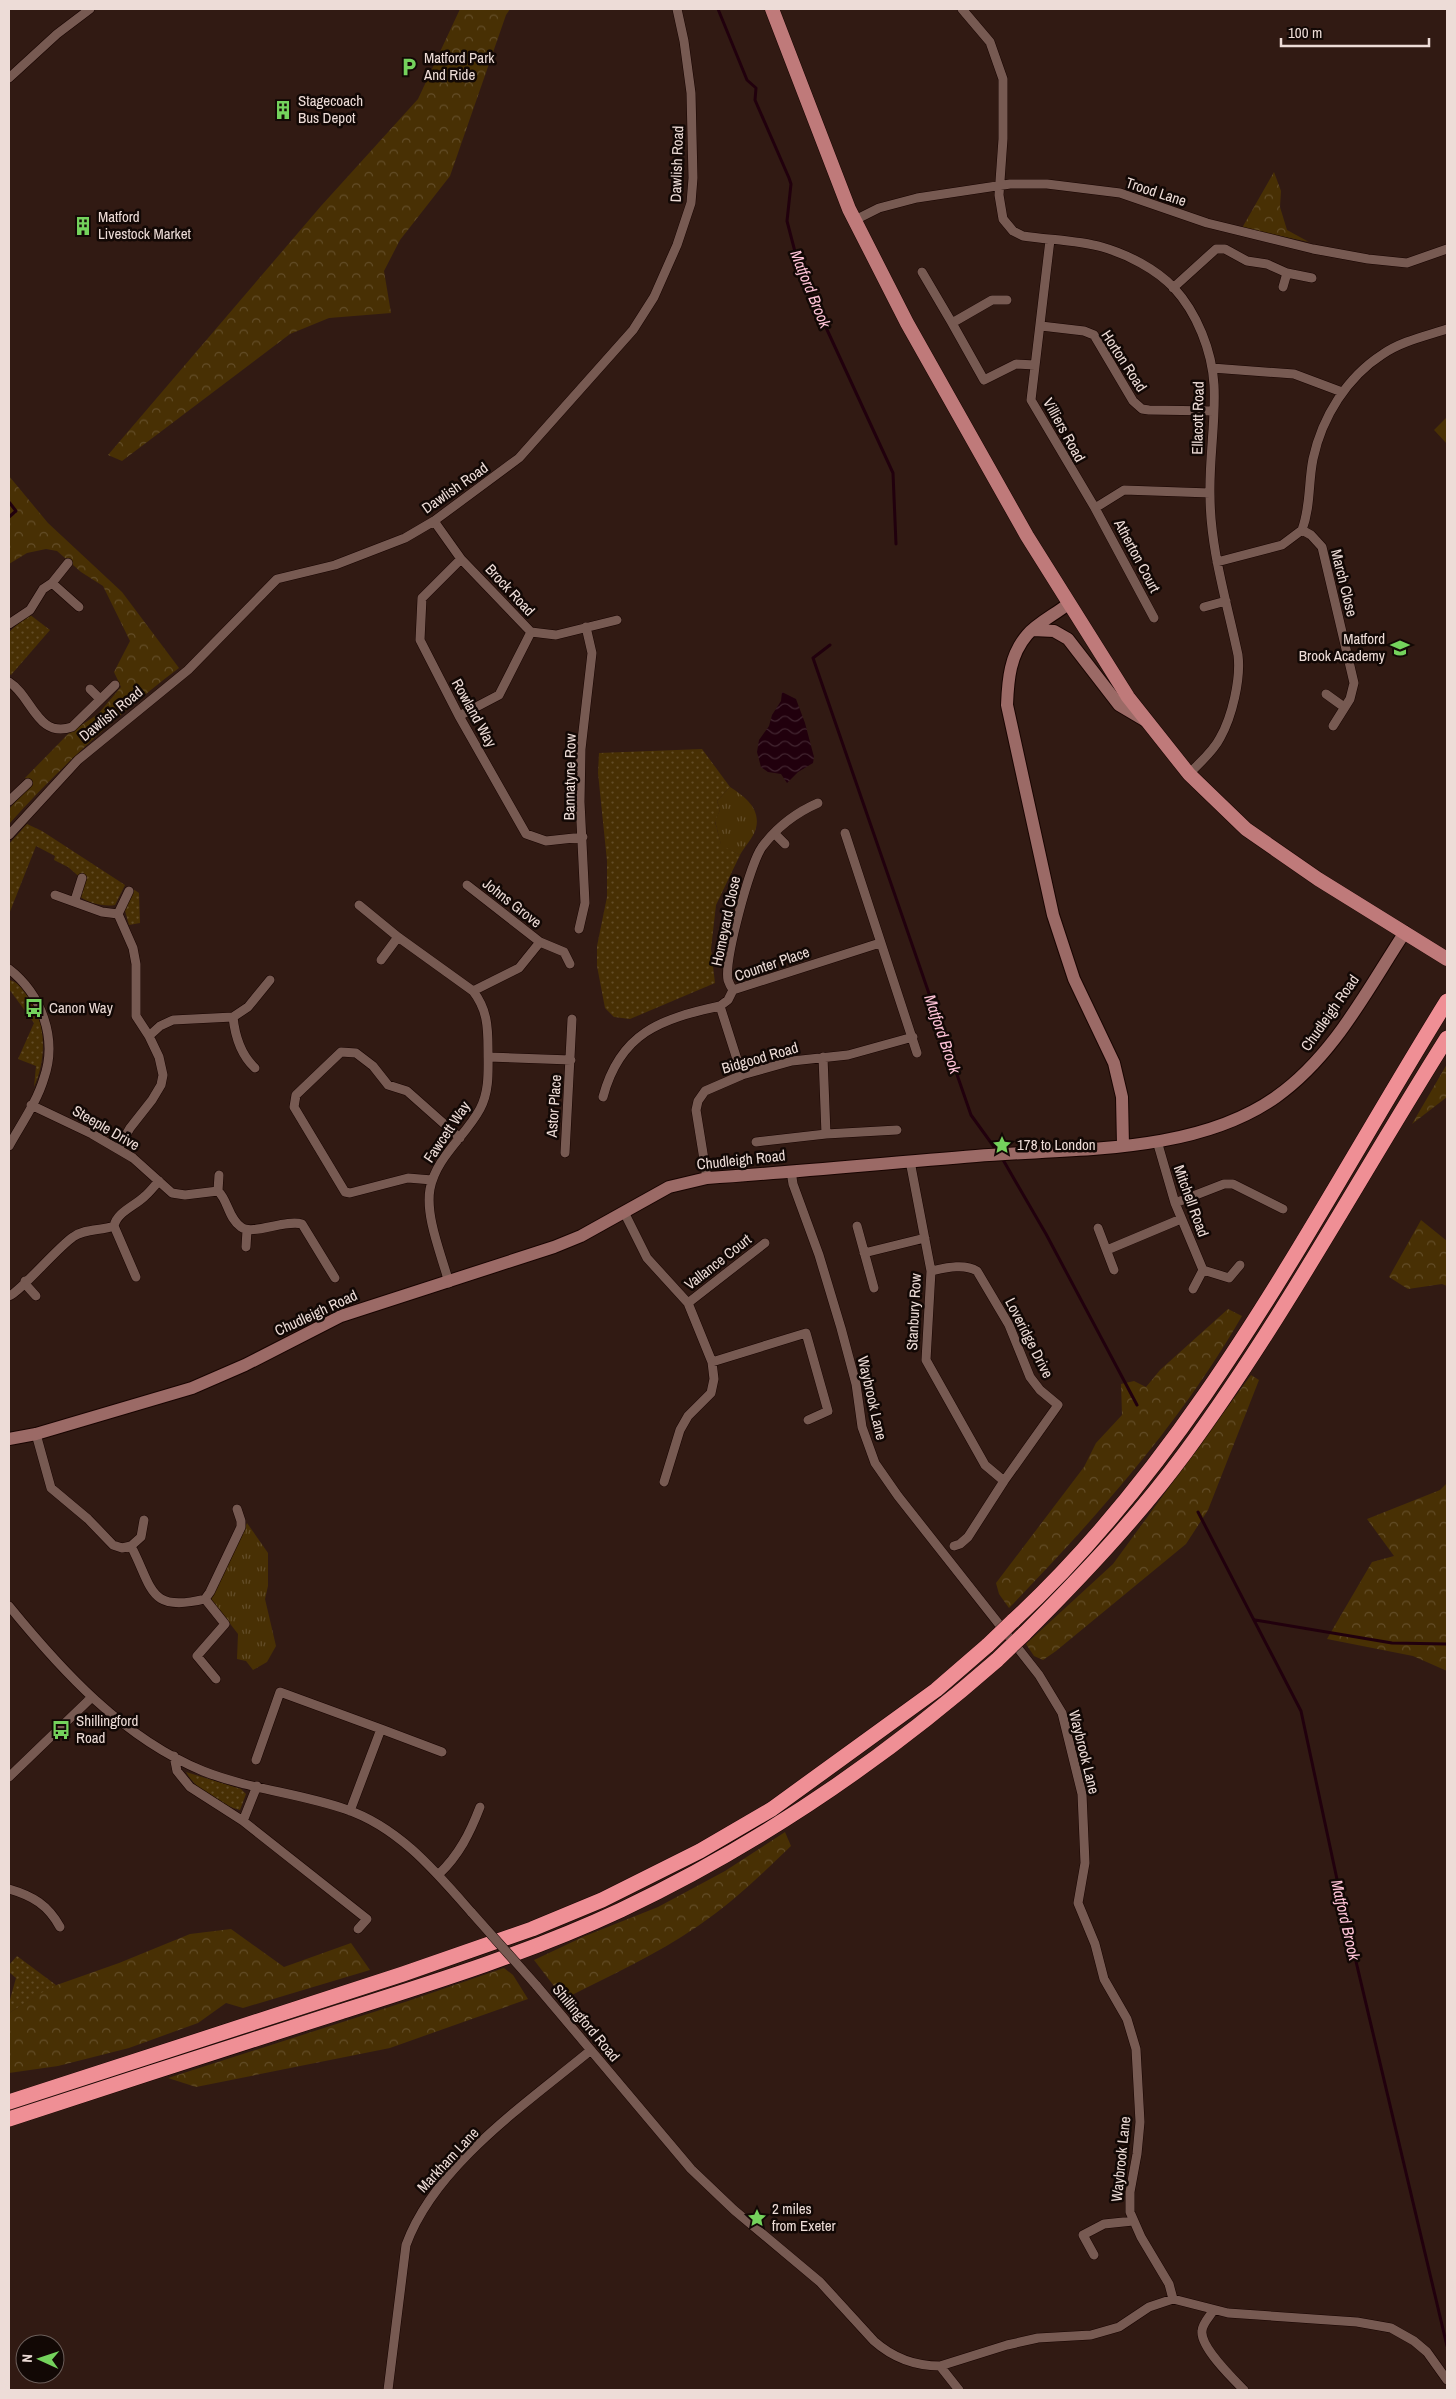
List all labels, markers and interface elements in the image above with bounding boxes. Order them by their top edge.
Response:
scale bar [1281,15,1428,47]
text: 100 m [1288,22,1322,43]
place label: Matford Park And Ride [423,47,495,85]
parking icon: Matford Park And Ride [398,56,420,78]
place label: Stagecoach Bus Depot [298,90,363,128]
building icon: Stagecoach Bus Depot [272,99,294,121]
street label: Dawlish Road [665,125,688,203]
street label: Trood Lane [1123,172,1189,211]
place label: Matford Livestock Market [98,206,192,244]
building icon: Matford Livestock Market [72,215,94,237]
water label: Matford Brook [785,247,837,332]
street label: Horton Road [1097,326,1152,396]
street label: Ellacott Road [1186,381,1209,455]
street label: Villiers Road [1038,394,1091,466]
street label: Dawlish Road [417,457,492,518]
street label: Atherton Court [1109,515,1166,597]
street label: March Close [1326,547,1363,619]
street label: Brock Road [481,559,540,620]
place label: Matford Brook Academy [1299,628,1386,666]
school or university icon: Matford Brook Academy [1389,637,1411,659]
street label: Rowland Way [447,675,502,752]
street label: Dawlish Road [74,681,147,746]
street label: Bannatyne Row [558,733,581,821]
street label: Johns Grove [478,873,546,932]
street label: Homeyard Close [706,874,745,968]
street label: Counter Place [732,941,812,986]
street label: Chudleigh Road [1295,970,1364,1055]
water label: Matford Brook [919,991,967,1077]
bus stop icon: Canon Way [23,997,45,1019]
place label: Canon Way [49,997,114,1018]
street label: Bidgood Road [719,1037,801,1078]
street label: Astor Place [541,1074,566,1139]
street label: Fawcett Way [418,1096,475,1167]
street label: Steeple Drive [69,1100,144,1155]
place icon: 178 to London [991,1134,1013,1156]
place label: 178 to London [1017,1134,1096,1155]
street label: Chudleigh Road [696,1144,786,1175]
street label: Mitchell Road [1169,1162,1214,1240]
street label: Vallance Court [680,1228,756,1294]
street label: Stanbury Row [901,1273,926,1351]
street label: Chudleigh Road [271,1284,361,1341]
street label: Loveridge Drive [1000,1294,1059,1382]
street label: Waybrook Lane [853,1354,892,1442]
street label: Waybrook Lane [1064,1708,1105,1796]
place label: Shillingford Road [76,1710,138,1748]
bus stop icon: Shillingford Road [50,1719,72,1741]
water label: Matford Brook [1326,1877,1366,1963]
street label: Shillingford Road [548,1980,625,2066]
street label: Waybrook Lane [1106,2115,1135,2203]
street label: Markham Lane [412,2122,483,2197]
place label: 2 miles from Exeter [772,2198,836,2236]
place icon: 2 miles from Exeter [746,2207,768,2229]
north arrow [15,2334,65,2384]
text: N [18,2354,36,2363]

